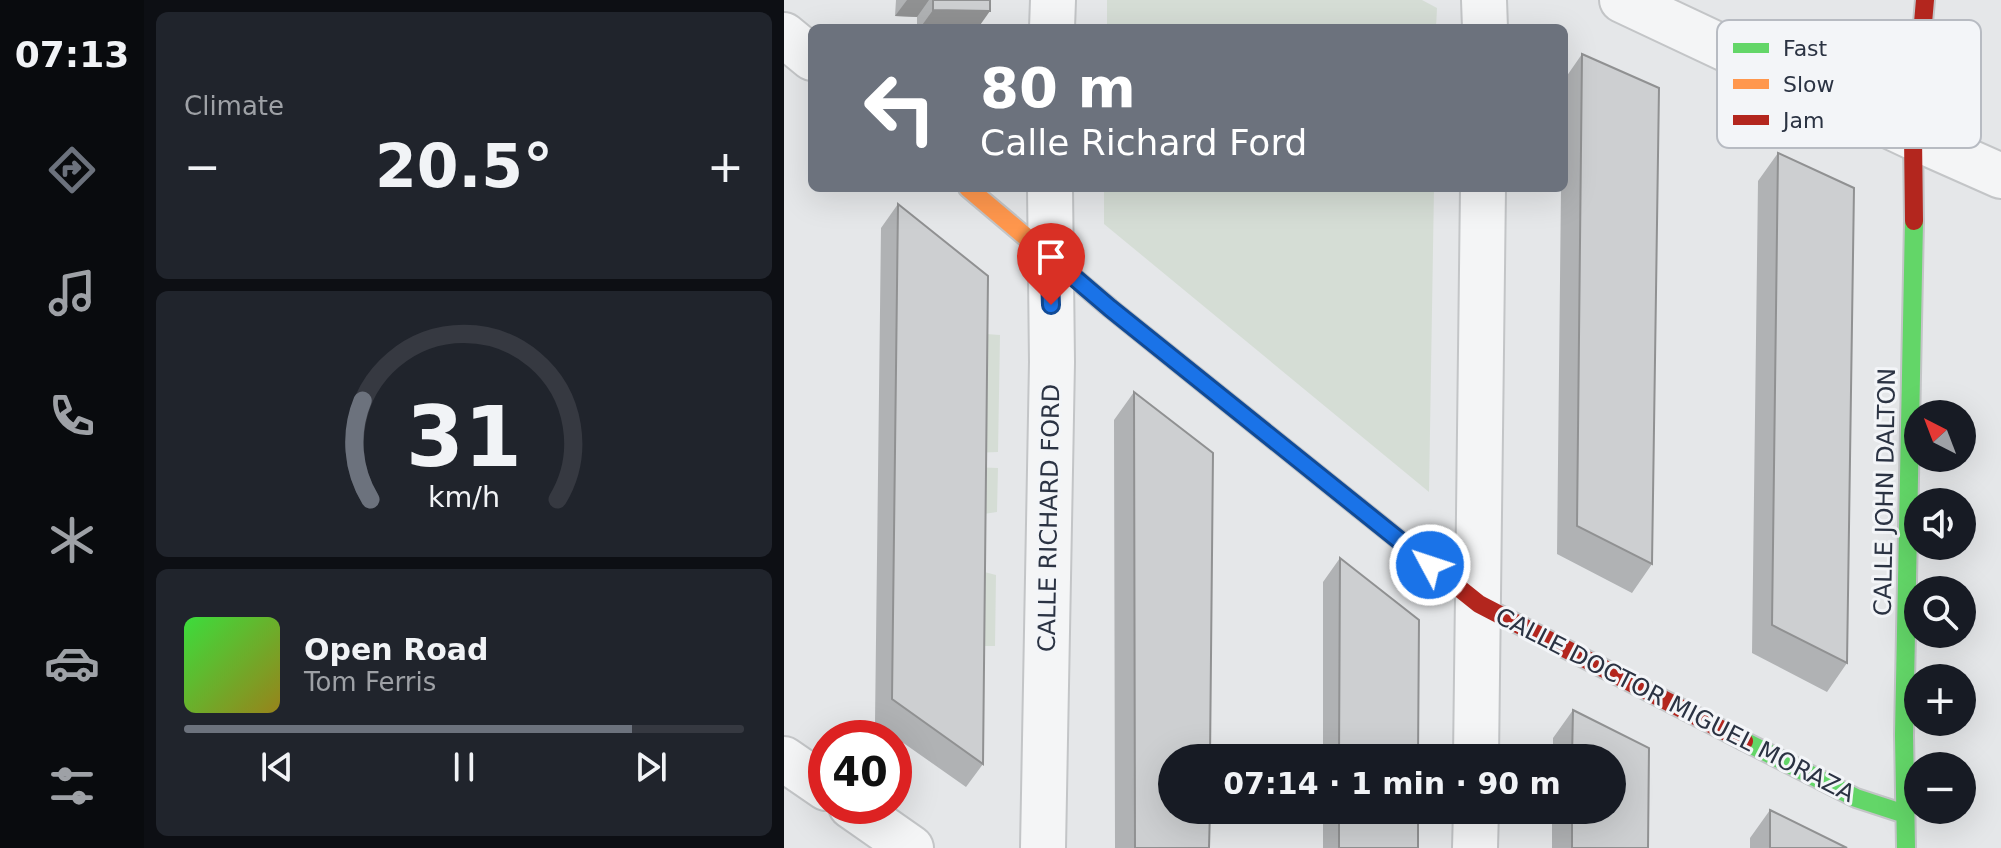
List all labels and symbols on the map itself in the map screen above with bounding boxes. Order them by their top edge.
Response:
legend [1717,20,1981,148]
text: Fast [1783,36,1828,61]
text: Slow [1783,72,1835,97]
text: Jam [1781,108,1824,133]
pin [1017,223,1085,305]
street label: CALLE JOHN DALTON [1869,368,1901,616]
street label: CALLE RICHARD FORD [1033,384,1065,652]
north arrow [1904,400,1976,472]
position arrow [1388,523,1472,607]
street label: CALLE DOCTOR MIGUEL MORAZA [1491,602,1860,808]
speed limit sign: 40 [808,720,912,824]

